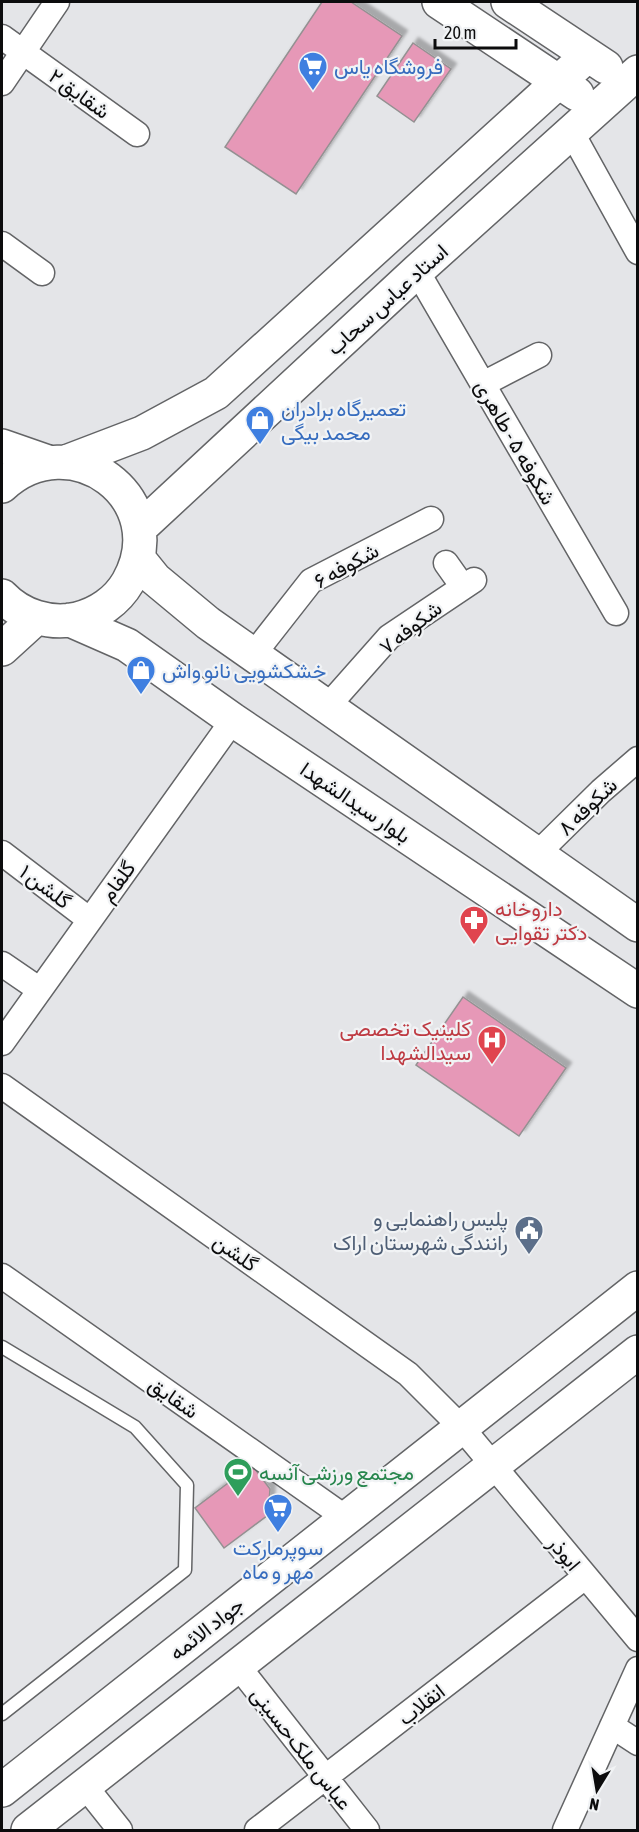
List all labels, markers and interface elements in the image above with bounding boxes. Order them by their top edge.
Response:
scale bar [435,12,516,50]
text: 20 m [444,22,476,43]
supermarket icon: فروشگاه یاس [297,50,329,92]
place label: فروشگاه یاس [334,54,443,80]
street label: شقایق ۲ [44,63,115,124]
street label: استاد عباس سحاب [322,239,453,360]
street label: شکوفه ۵ - طاهری [469,375,561,510]
place label: تعمیرگاه برادران محمد بیگی [281,396,406,445]
shop icon: تعمیرگاه برادران محمد بیگی [244,404,276,446]
street label: شکوفه ۶ [309,537,384,594]
street label: شکوفه ۷ [374,595,447,660]
shop icon: خشکشویی نانو واش [125,654,157,696]
place label: خشکشویی نانو واش [162,658,326,684]
street label: بلوار سیدالشهدا [295,756,416,849]
street label: شکوفه ۸ [553,772,623,841]
street label: گلفام [94,856,142,908]
street label: گلشن ۱ [15,859,76,914]
place label: داروخانه دکتر تقوایی [495,896,587,946]
pharmacy icon: داروخانه دکتر تقوایی [458,904,490,946]
place label: کلینیک تخصصی سیدالشهدا [340,1016,471,1066]
hospital icon: کلینیک تخصصی سیدالشهدا [476,1024,508,1066]
place label: پلیس راهنمایی و رانندگی شهرستان اراک [333,1206,508,1256]
public building icon: پلیس راهنمایی و رانندگی شهرستان اراک [513,1214,545,1256]
street label: گلشن [209,1228,263,1277]
street label: شقایق [144,1371,204,1423]
sports icon: مجتمع ورزشی آنسه [222,1456,254,1498]
place label: مجتمع ورزشی آنسه [259,1460,414,1487]
supermarket icon: سوپرمارکت مهر و ماه [262,1492,294,1534]
street label: ابوذر [542,1530,586,1576]
place label: سوپرمارکت مهر و ماه [233,1535,323,1585]
street label: جواد الائمه [164,1592,249,1666]
street label: انقلاب [393,1678,450,1730]
street label: عباس ملک‌حسینی [246,1682,357,1815]
north arrow [567,1760,627,1820]
text: N [588,1795,600,1814]

